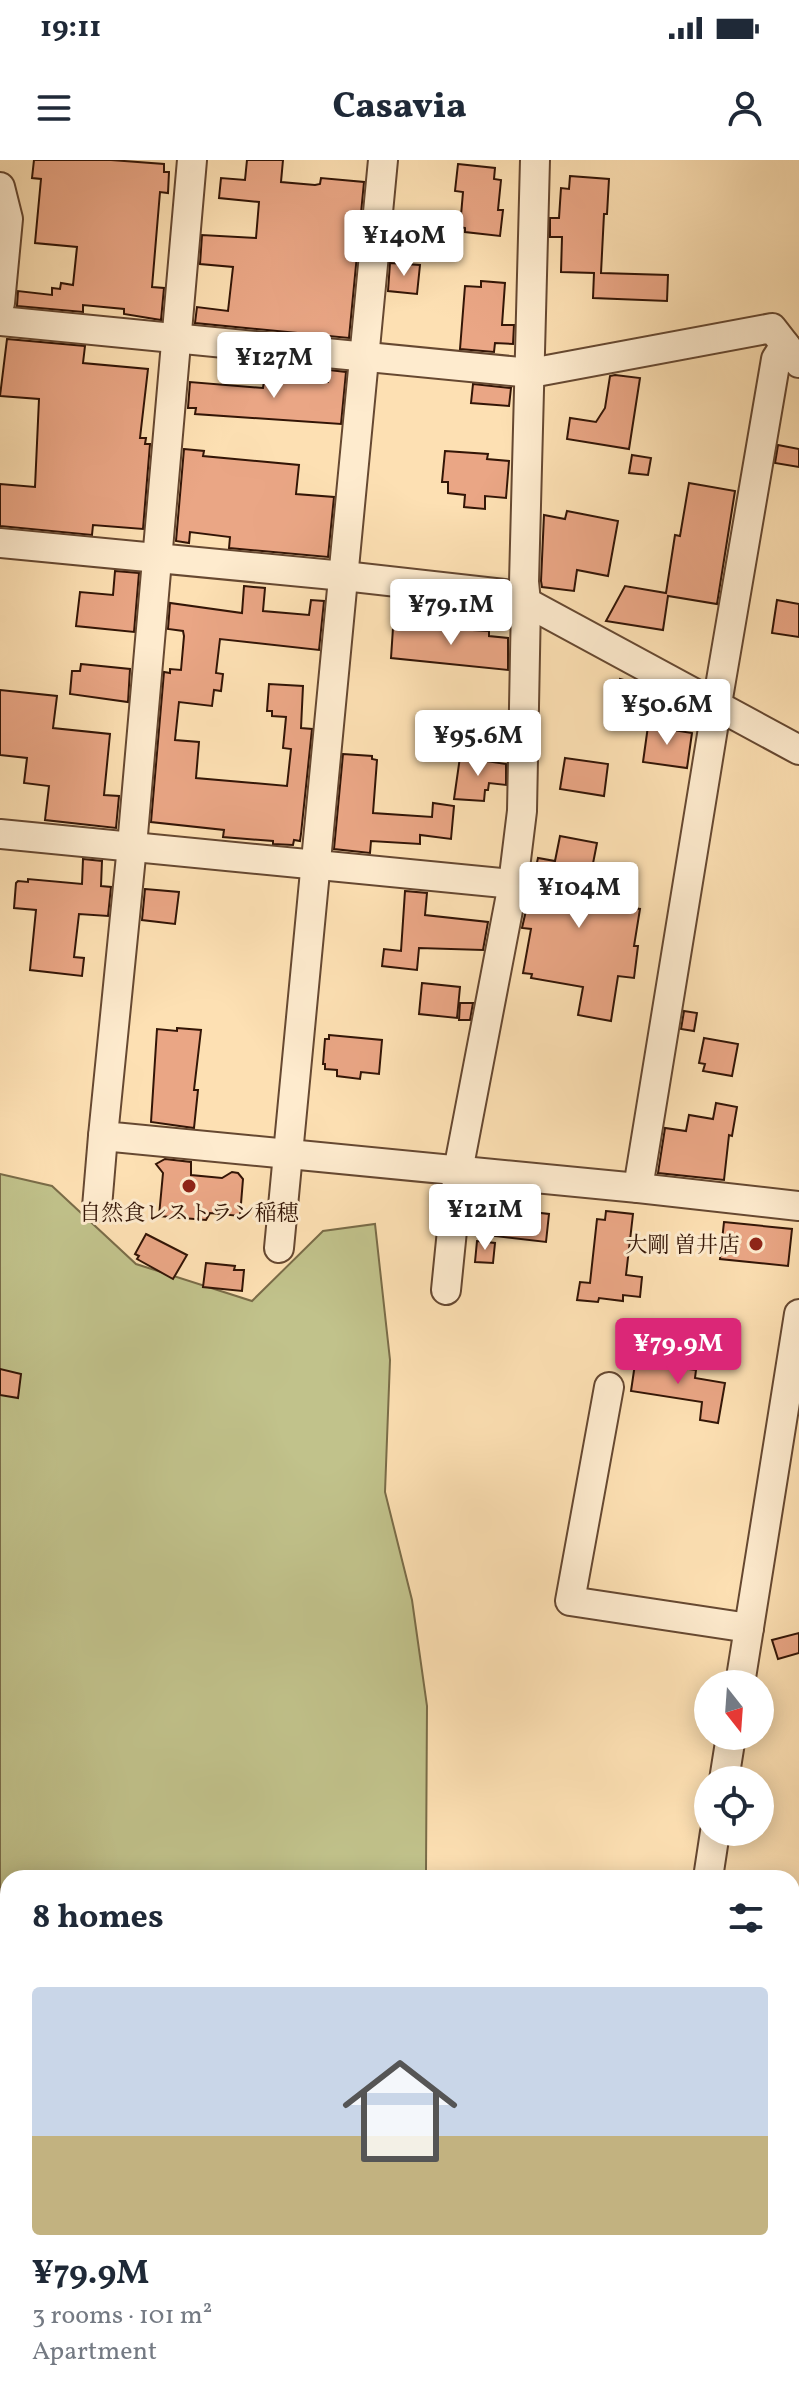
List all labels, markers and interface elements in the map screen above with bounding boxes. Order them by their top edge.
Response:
text: 19:11 [40,7,101,49]
text: Casavia [332,83,467,133]
icon: menu [32,86,76,130]
icon: person [723,86,767,130]
pin: ¥140M [348,210,460,278]
text: ¥140M [362,218,446,254]
pin: ¥127M [218,332,330,400]
text: ¥127M [235,340,313,376]
pin: ¥79.1M [386,579,516,647]
text: ¥79.1M [408,587,494,623]
pin: ¥50.6M [602,679,732,747]
text: ¥50.6M [621,687,713,723]
pin: ¥95.6M [413,710,543,778]
text: ¥95.6M [433,718,523,754]
pin: ¥104M [523,862,635,930]
text: ¥104M [537,870,621,906]
marker: 自然食レストラン稲穂 [180,1177,198,1195]
pin: ¥121M [429,1184,541,1252]
text: ¥121M [447,1192,523,1228]
place label: 自然食レストラン稲穂 [79,1199,299,1230]
place label: 大剛 曽井店 [626,1231,740,1262]
marker: 大剛 曽井店 [747,1235,765,1253]
pin: ¥79.9M [613,1318,743,1386]
text: ¥79.9M [633,1326,723,1362]
north arrow [694,1670,774,1750]
map controls [694,1670,774,1846]
button: locate [694,1766,774,1846]
text: 8 homes [32,1895,164,1942]
icon: filters [724,1896,768,1940]
icon: home [328,2039,472,2183]
text: ¥79.9M [32,2251,149,2298]
text: 3 rooms · 101 m² [32,2298,212,2334]
text: Apartment [32,2334,157,2370]

